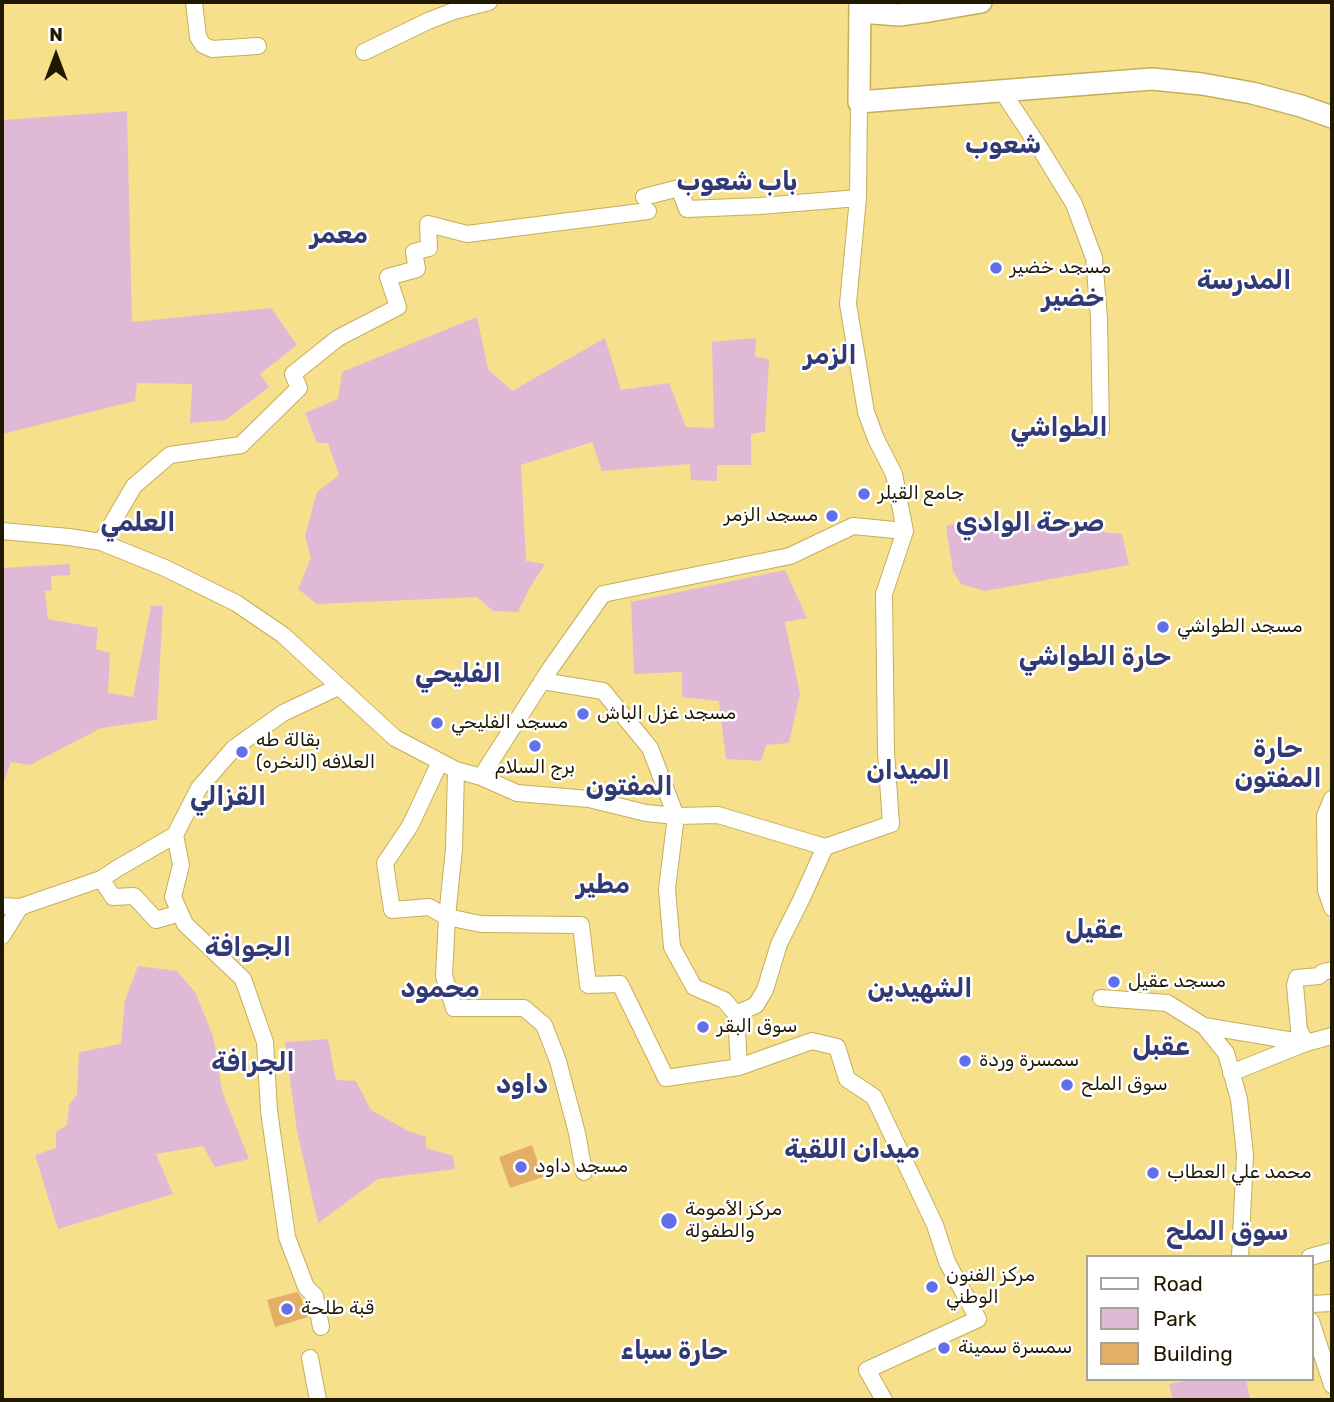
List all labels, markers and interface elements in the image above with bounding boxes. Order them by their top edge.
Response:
north arrow [21,21,91,91]
text: N [49,23,63,46]
district label: شعوب [965,129,1041,161]
district label: باب شعوب [676,166,798,198]
district label: معمر [310,219,368,251]
place label: مسجد خضير [1010,257,1111,279]
marker: مسجد خضير [988,260,1004,276]
district label: المدرسة [1197,265,1291,297]
district label: خضير [1042,282,1104,314]
district label: الزمر [803,340,857,372]
district label: الطواشي [1010,412,1108,444]
place label: جامع القيلر [878,483,964,505]
marker: جامع القيلر [856,486,872,502]
place label: مسجد الزمر [724,505,818,527]
district label: العلمي [101,507,175,539]
district label: صرحة الوادي [956,507,1104,539]
marker: مسجد الزمر [824,508,840,524]
place label: مسجد الطواشي [1177,616,1303,638]
marker: مسجد الطواشي [1155,619,1171,635]
district label: حارة الطواشي [1019,641,1171,673]
district label: الفليحي [415,658,501,690]
place label: مسجد غزل الباش [597,703,736,725]
marker: مسجد غزل الباش [575,706,591,722]
place label: مسجد الفليحي [451,712,568,734]
marker: مسجد الفليحي [429,715,445,731]
place label: بقالة طه العلافه (النخره) [256,730,375,774]
district label: حارة المفتون [1234,733,1322,794]
marker: برج السلام [527,738,543,754]
marker: بقالة طه العلافه (النخره) [234,744,250,760]
district label: الميدان [866,755,950,787]
place label: برج السلام [495,757,575,779]
district label: المفتون [585,771,673,803]
district label: القزالي [190,781,266,813]
district label: مطير [576,869,630,901]
district label: عقيل [1065,914,1123,946]
district label: الجوافة [205,932,291,964]
place label: مسجد عقيل [1128,971,1226,993]
district label: محمود [400,973,480,1005]
district label: الشهيدين [868,973,972,1005]
marker: مسجد عقيل [1106,974,1122,990]
place label: سوق البقر [717,1016,797,1038]
marker: سوق البقر [695,1019,711,1035]
district label: عقبل [1132,1031,1190,1063]
district label: الجرافة [211,1047,295,1079]
place label: سمسرة وردة [979,1050,1079,1072]
marker: سمسرة وردة [957,1053,973,1069]
district label: داود [496,1069,548,1101]
place label: سوق الملح [1081,1074,1168,1096]
marker: سوق الملح [1059,1077,1075,1093]
district label: ميدان اللقية [784,1134,920,1166]
place label: مسجد داود [535,1156,628,1178]
marker: مسجد داود [513,1159,529,1175]
place label: محمد علي العطاب [1167,1162,1312,1184]
marker: محمد علي العطاب [1145,1165,1161,1181]
place label: مركز الأمومة والطفولة [685,1199,782,1243]
marker: مركز الأمومة والطفولة [659,1211,679,1231]
district label: سوق الملح [1166,1216,1288,1248]
legend [1086,1255,1313,1381]
place label: مركز الفنون الوطني [946,1265,1035,1309]
text: Road [1153,1271,1203,1296]
marker: مركز الفنون الوطني [924,1279,940,1295]
place label: قبة طلحة [301,1298,374,1320]
marker: قبة طلحة [279,1301,295,1317]
text: Park [1153,1306,1197,1331]
district label: حارة سباء [620,1335,728,1367]
place label: سمسرة سمينة [958,1337,1072,1359]
marker: سمسرة سمينة [936,1340,952,1356]
text: Building [1153,1341,1233,1366]

